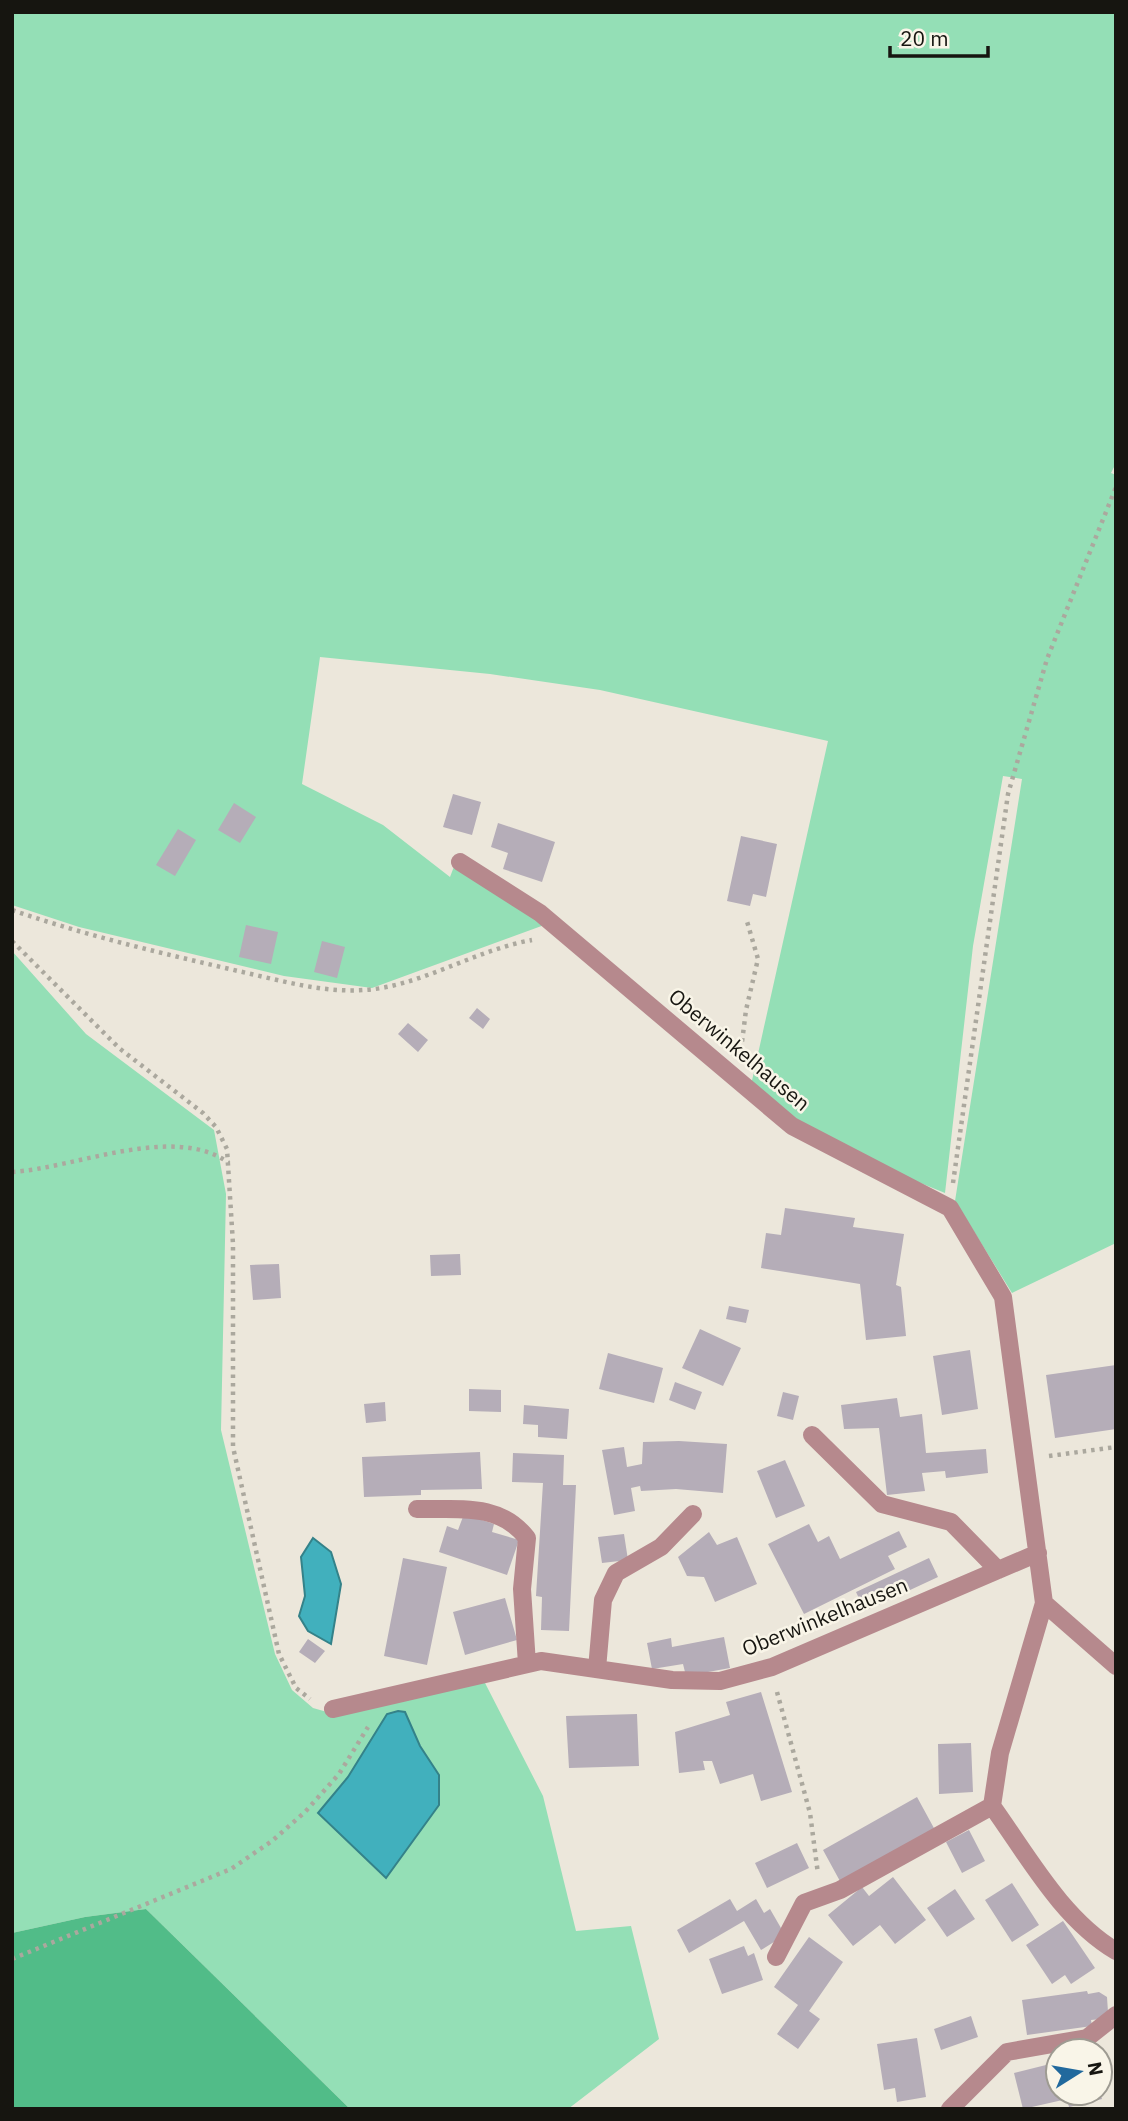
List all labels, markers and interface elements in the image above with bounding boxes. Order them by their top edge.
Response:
scale bar [890,14,988,58]
text: 20 m [900,24,949,52]
street label: Oberwinkelhausen [663,982,816,1117]
street label: Oberwinkelhausen [738,1570,912,1662]
north arrow [1044,2037,1114,2107]
text: N [1083,2060,1109,2078]

